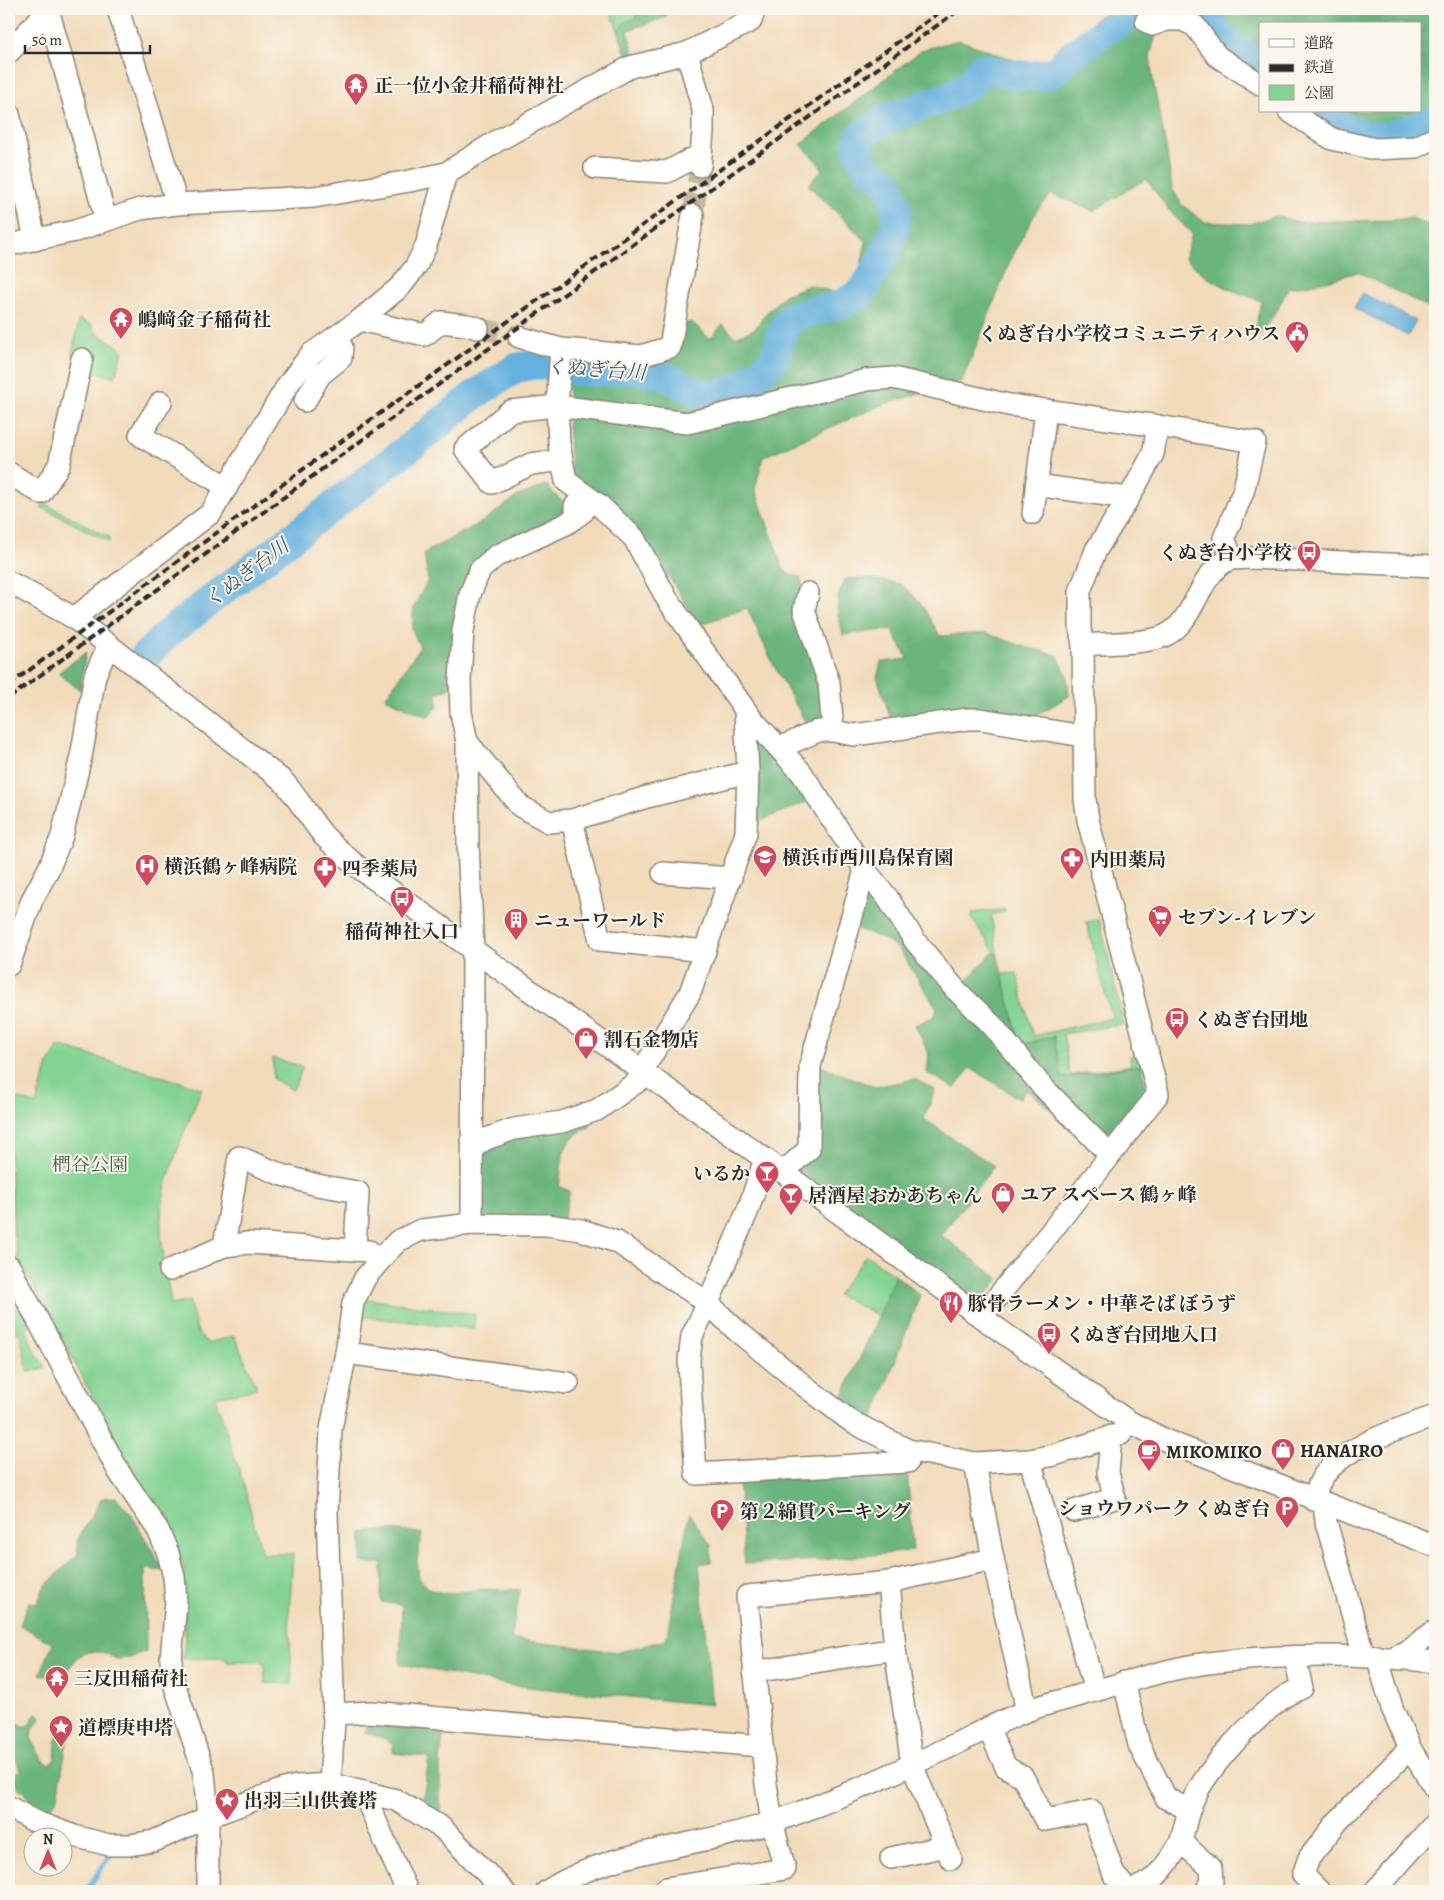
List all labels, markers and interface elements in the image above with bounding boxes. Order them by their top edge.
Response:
scale bar [25,22,150,54]
legend [1259,22,1422,112]
text: 50 m [32,30,62,50]
text: 道路 [1304,33,1334,53]
text: 鉄道 [1304,57,1334,77]
temple icon: 正一位小金井稲荷神社 [343,72,369,106]
place label: 正一位小金井稲荷神社 [374,73,564,99]
text: 公園 [1304,83,1334,103]
temple icon: 嶋﨑金子稲荷社 [108,306,134,340]
place label: 嶋﨑金子稲荷社 [138,307,271,333]
public building icon: くぬぎ台小学校コミュニティハウス [1284,320,1310,354]
place label: くぬぎ台小学校コミュニティハウス [978,321,1280,347]
water label: くぬぎ台川 [545,353,649,387]
water label: くぬぎ台川 [198,531,296,614]
bus stop icon: くぬぎ台小学校 [1296,539,1322,573]
place label: くぬぎ台小学校 [1159,540,1292,566]
school or university icon: 横浜市西川島保育園 [752,844,778,878]
place label: 横浜市西川島保育園 [782,845,953,871]
pharmacy icon: 内田薬局 [1059,846,1085,880]
place label: 内田薬局 [1090,847,1166,873]
hospital icon: 横浜鶴ヶ峰病院 [134,853,160,887]
place label: 横浜鶴ヶ峰病院 [164,854,297,880]
pharmacy icon: 四季薬局 [312,855,338,889]
place label: 四季薬局 [342,856,418,882]
bus stop icon: 稲荷神社入口 [389,885,415,919]
supermarket icon: セブン-イレブン [1147,904,1173,938]
place label: セブン-イレブン [1178,905,1316,931]
building icon: ニューワールド [503,907,529,941]
place label: ニューワールド [534,908,667,934]
place label: 稲荷神社入口 [345,919,459,945]
bus stop icon: くぬぎ台団地 [1164,1006,1190,1040]
place label: くぬぎ台団地 [1194,1007,1308,1033]
shop icon: 割石金物店 [573,1026,599,1060]
place label: 割石金物店 [604,1027,699,1053]
park label: 椚谷公園 [52,1152,128,1178]
bar icon: いるか [754,1160,780,1194]
place label: いるか [693,1161,750,1187]
shop icon: ユア スペース 鶴ヶ峰 [990,1181,1016,1215]
bar icon: 居酒屋 おかあちゃん [778,1182,804,1216]
place label: ユア スペース 鶴ヶ峰 [1020,1182,1197,1208]
place label: 居酒屋 おかあちゃん [808,1183,982,1209]
restaurant icon: 豚骨ラーメン・中華そば ぼうず [938,1290,964,1324]
place label: 豚骨ラーメン・中華そば ぼうず [968,1291,1236,1317]
bus stop icon: くぬぎ台団地入口 [1036,1321,1062,1355]
place label: くぬぎ台団地入口 [1066,1322,1218,1348]
shop icon: HANAIRO [1270,1437,1296,1471]
cafe icon: MIKOMIKO [1136,1438,1162,1472]
place label: HANAIRO [1300,1438,1383,1464]
place label: MIKOMIKO [1166,1439,1262,1465]
parking icon: ショウワパーク くぬぎ台 [1274,1495,1300,1529]
place label: ショウワパーク くぬぎ台 [1058,1496,1270,1522]
parking icon: 第２綿貫パーキング [709,1498,735,1532]
place label: 第２綿貫パーキング [740,1499,911,1525]
temple icon: 三反田稲荷社 [44,1665,70,1699]
place label: 三反田稲荷社 [74,1666,188,1692]
place icon: 道標庚申塔 [48,1714,74,1748]
place label: 道標庚申塔 [78,1715,173,1741]
place icon: 出羽三山供養塔 [214,1787,240,1821]
place label: 出羽三山供養塔 [244,1788,377,1814]
north arrow [22,1828,72,1878]
text: N [43,1830,53,1849]

